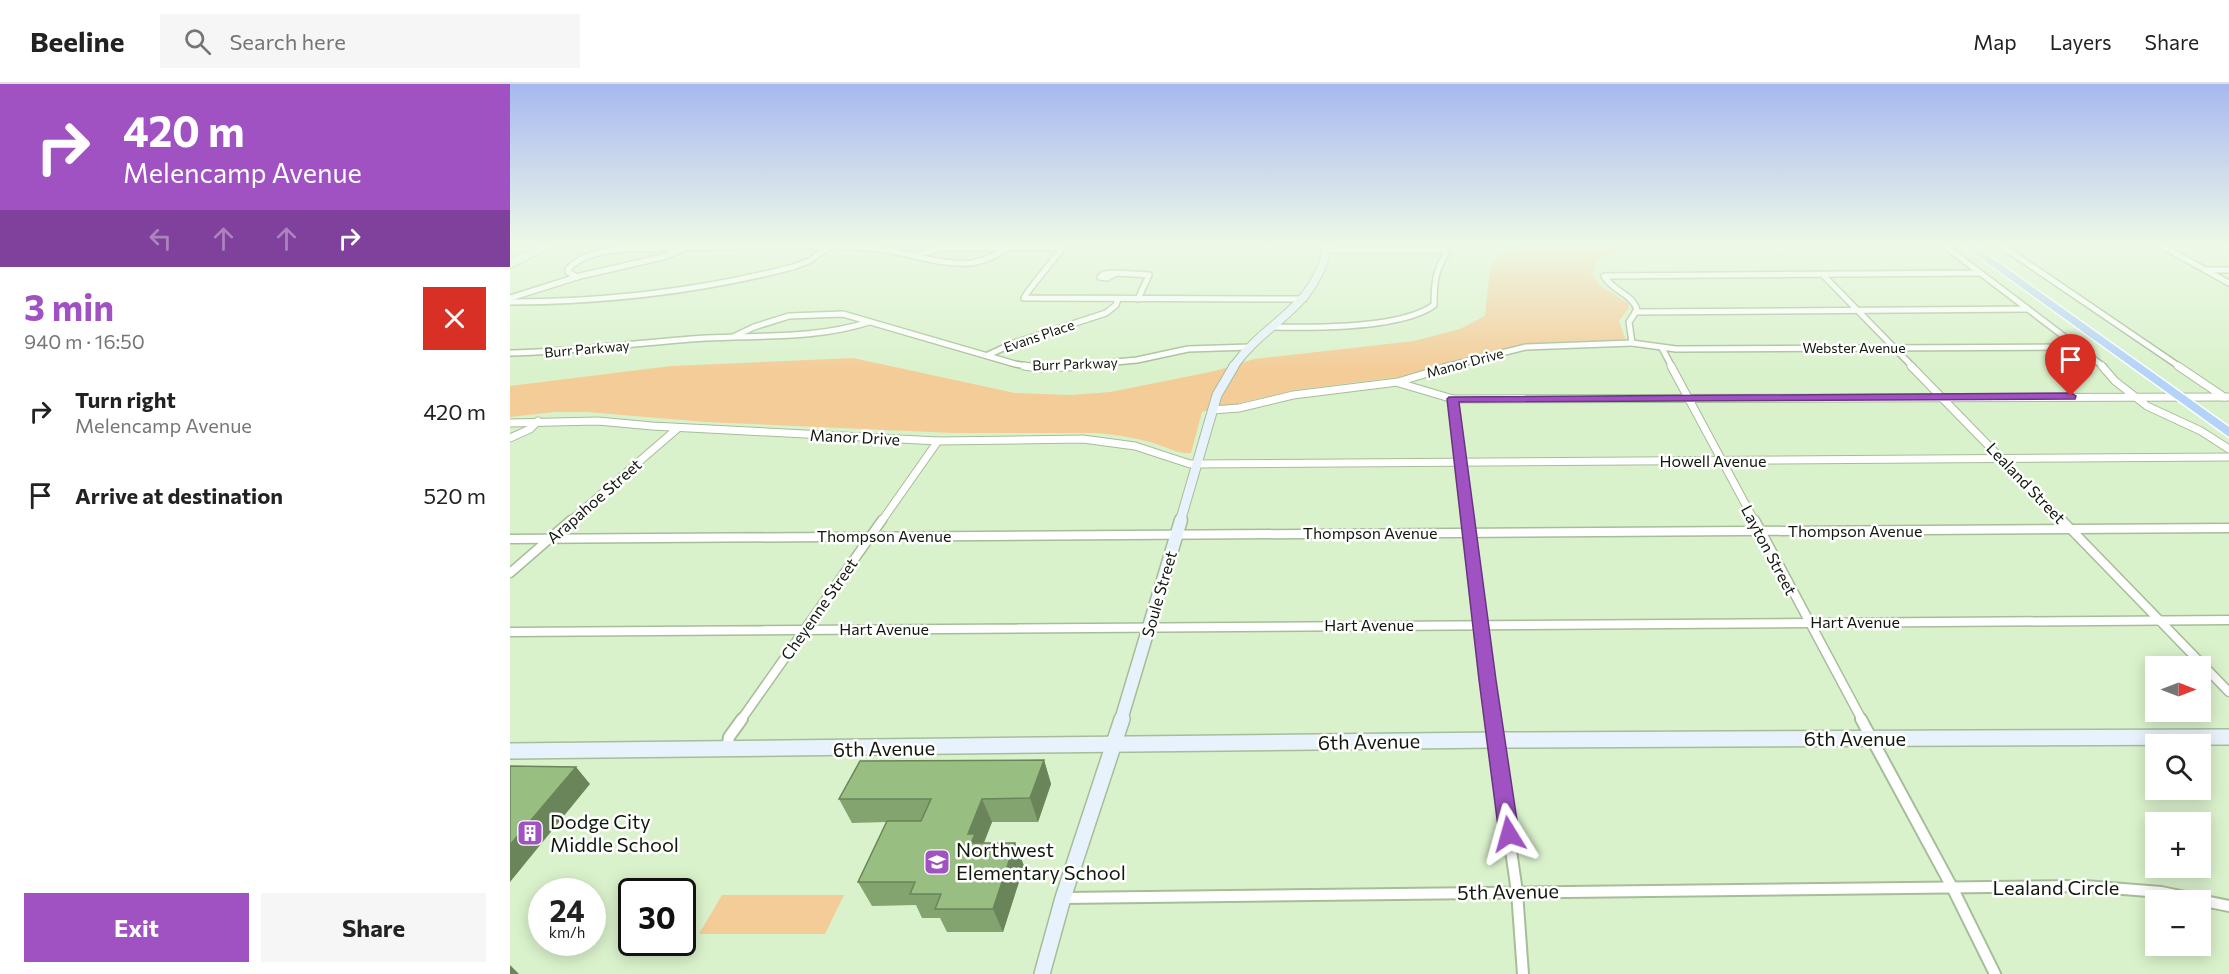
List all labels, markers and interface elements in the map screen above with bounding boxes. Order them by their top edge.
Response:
search box [160,14,580,68]
text: Beeline [30,24,124,58]
icon: search [181,25,214,58]
text: Search here [229,28,346,55]
text: Map [1973,29,2017,54]
text: Layers [2050,29,2112,54]
text: Share [2145,29,2199,54]
text: 420 m [123,104,245,156]
icon: right [24,108,102,186]
text: Melencamp Avenue [123,156,362,189]
icon: left [144,222,177,255]
icon: ahead [207,222,240,255]
icon: ahead [270,222,303,255]
icon: right [333,222,366,255]
text: 3 min [24,284,114,328]
button: close [423,287,486,350]
street label: Evans Place [1001,316,1076,356]
text: 940 m · 16:50 [24,329,145,353]
pin [2045,334,2096,396]
street label: Burr Parkway [544,336,630,361]
street label: Webster Avenue [1802,339,1906,356]
icon: arrive [2054,343,2087,376]
street label: Manor Drive [1424,344,1505,381]
street label: Burr Parkway [1032,354,1118,373]
text: Turn right [75,386,176,413]
icon: right [24,395,57,428]
text: 420 m [423,398,486,425]
text: Melencamp Avenue [75,413,252,437]
street label: Manor Drive [809,425,901,448]
street label: Lealand Street [1983,438,2070,527]
street label: Howell Avenue [1660,451,1766,470]
street label: Arapahoe Street [543,454,645,547]
icon: arrive [24,479,57,512]
text: Arrive at destination [75,482,283,509]
text: 520 m [423,482,486,509]
street label: Layton Street [1738,502,1801,598]
street label: Thompson Avenue [1788,521,1922,540]
street label: Thompson Avenue [1303,523,1437,542]
street label: Thompson Avenue [817,526,951,545]
street label: Soule Street [1137,548,1180,639]
street label: Cheyenne Street [776,554,861,663]
street label: Hart Avenue [1810,612,1900,631]
street label: Hart Avenue [1324,615,1414,634]
street label: Hart Avenue [839,619,929,638]
north arrow [2145,656,2211,722]
map controls [2145,656,2211,956]
street label: 6th Avenue [1804,726,1906,750]
street label: 6th Avenue [1318,728,1420,754]
button: search [2145,734,2211,800]
street label: 6th Avenue [833,735,935,761]
position arrow [1477,802,1541,866]
place label: Dodge City Middle School [550,809,679,856]
button: + [2145,812,2211,878]
building icon: Dodge City Middle School [515,818,545,848]
place label: Northwest Elementary School [956,837,1126,884]
school or university icon: Northwest Elementary School [922,847,952,877]
street label: Lealand Circle [1993,875,2119,899]
speed limit sign: 30 [618,878,696,956]
street label: 5th Avenue [1457,878,1559,904]
button: − [2145,890,2211,956]
text: 24 [549,891,585,928]
button: Exit [24,893,249,962]
button: Share [261,893,486,962]
text: km/h [549,923,585,941]

